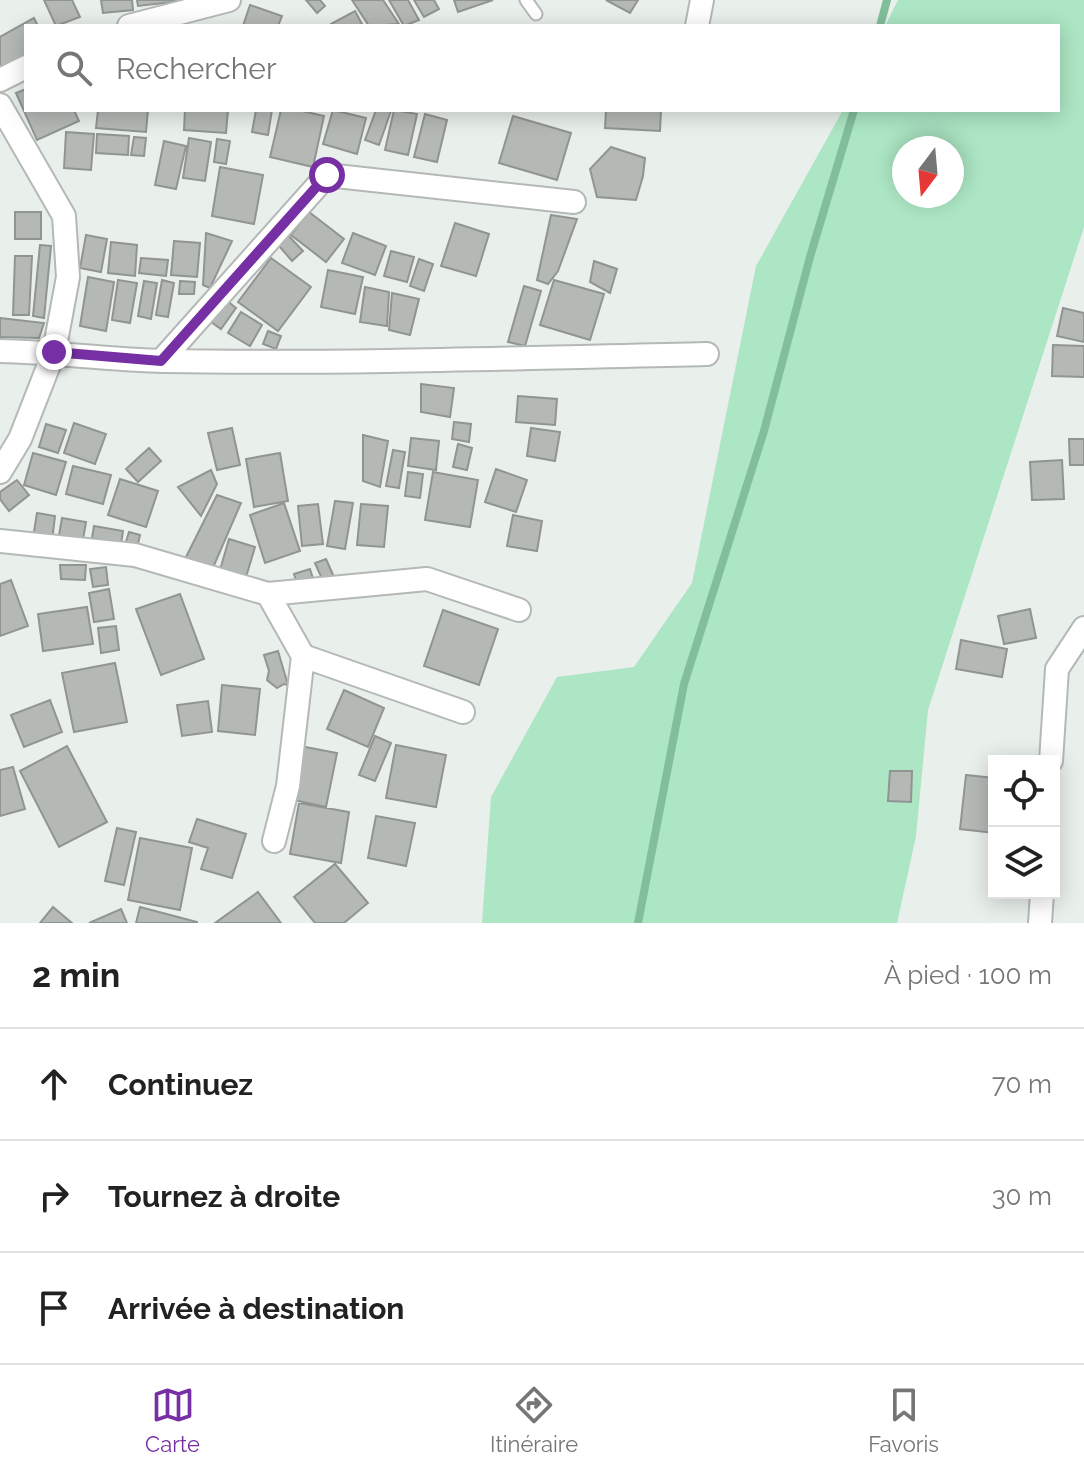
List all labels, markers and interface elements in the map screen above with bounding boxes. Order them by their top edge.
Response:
search box [24,24,1060,112]
icon: search [52,46,96,90]
text: Rechercher [116,51,276,86]
north arrow [892,136,964,208]
route start [309,157,345,193]
route end [36,334,72,370]
map controls [988,755,1060,899]
button: locate [988,755,1060,827]
button: layers [988,827,1060,899]
text: 2 min [32,955,120,995]
text: À pied · 100 m [884,960,1052,990]
icon: ahead [32,1062,76,1106]
text: Continuez [108,1067,253,1102]
text: 70 m [992,1069,1052,1099]
icon: right [32,1174,76,1218]
text: Tournez à droite [108,1179,340,1214]
text: 30 m [992,1181,1052,1211]
icon: arrive [32,1286,76,1330]
text: Arrivée à destination [108,1291,404,1326]
tab: Carte [145,1383,200,1457]
tab: Itinéraire [490,1383,578,1457]
tab: Favoris [868,1383,939,1457]

